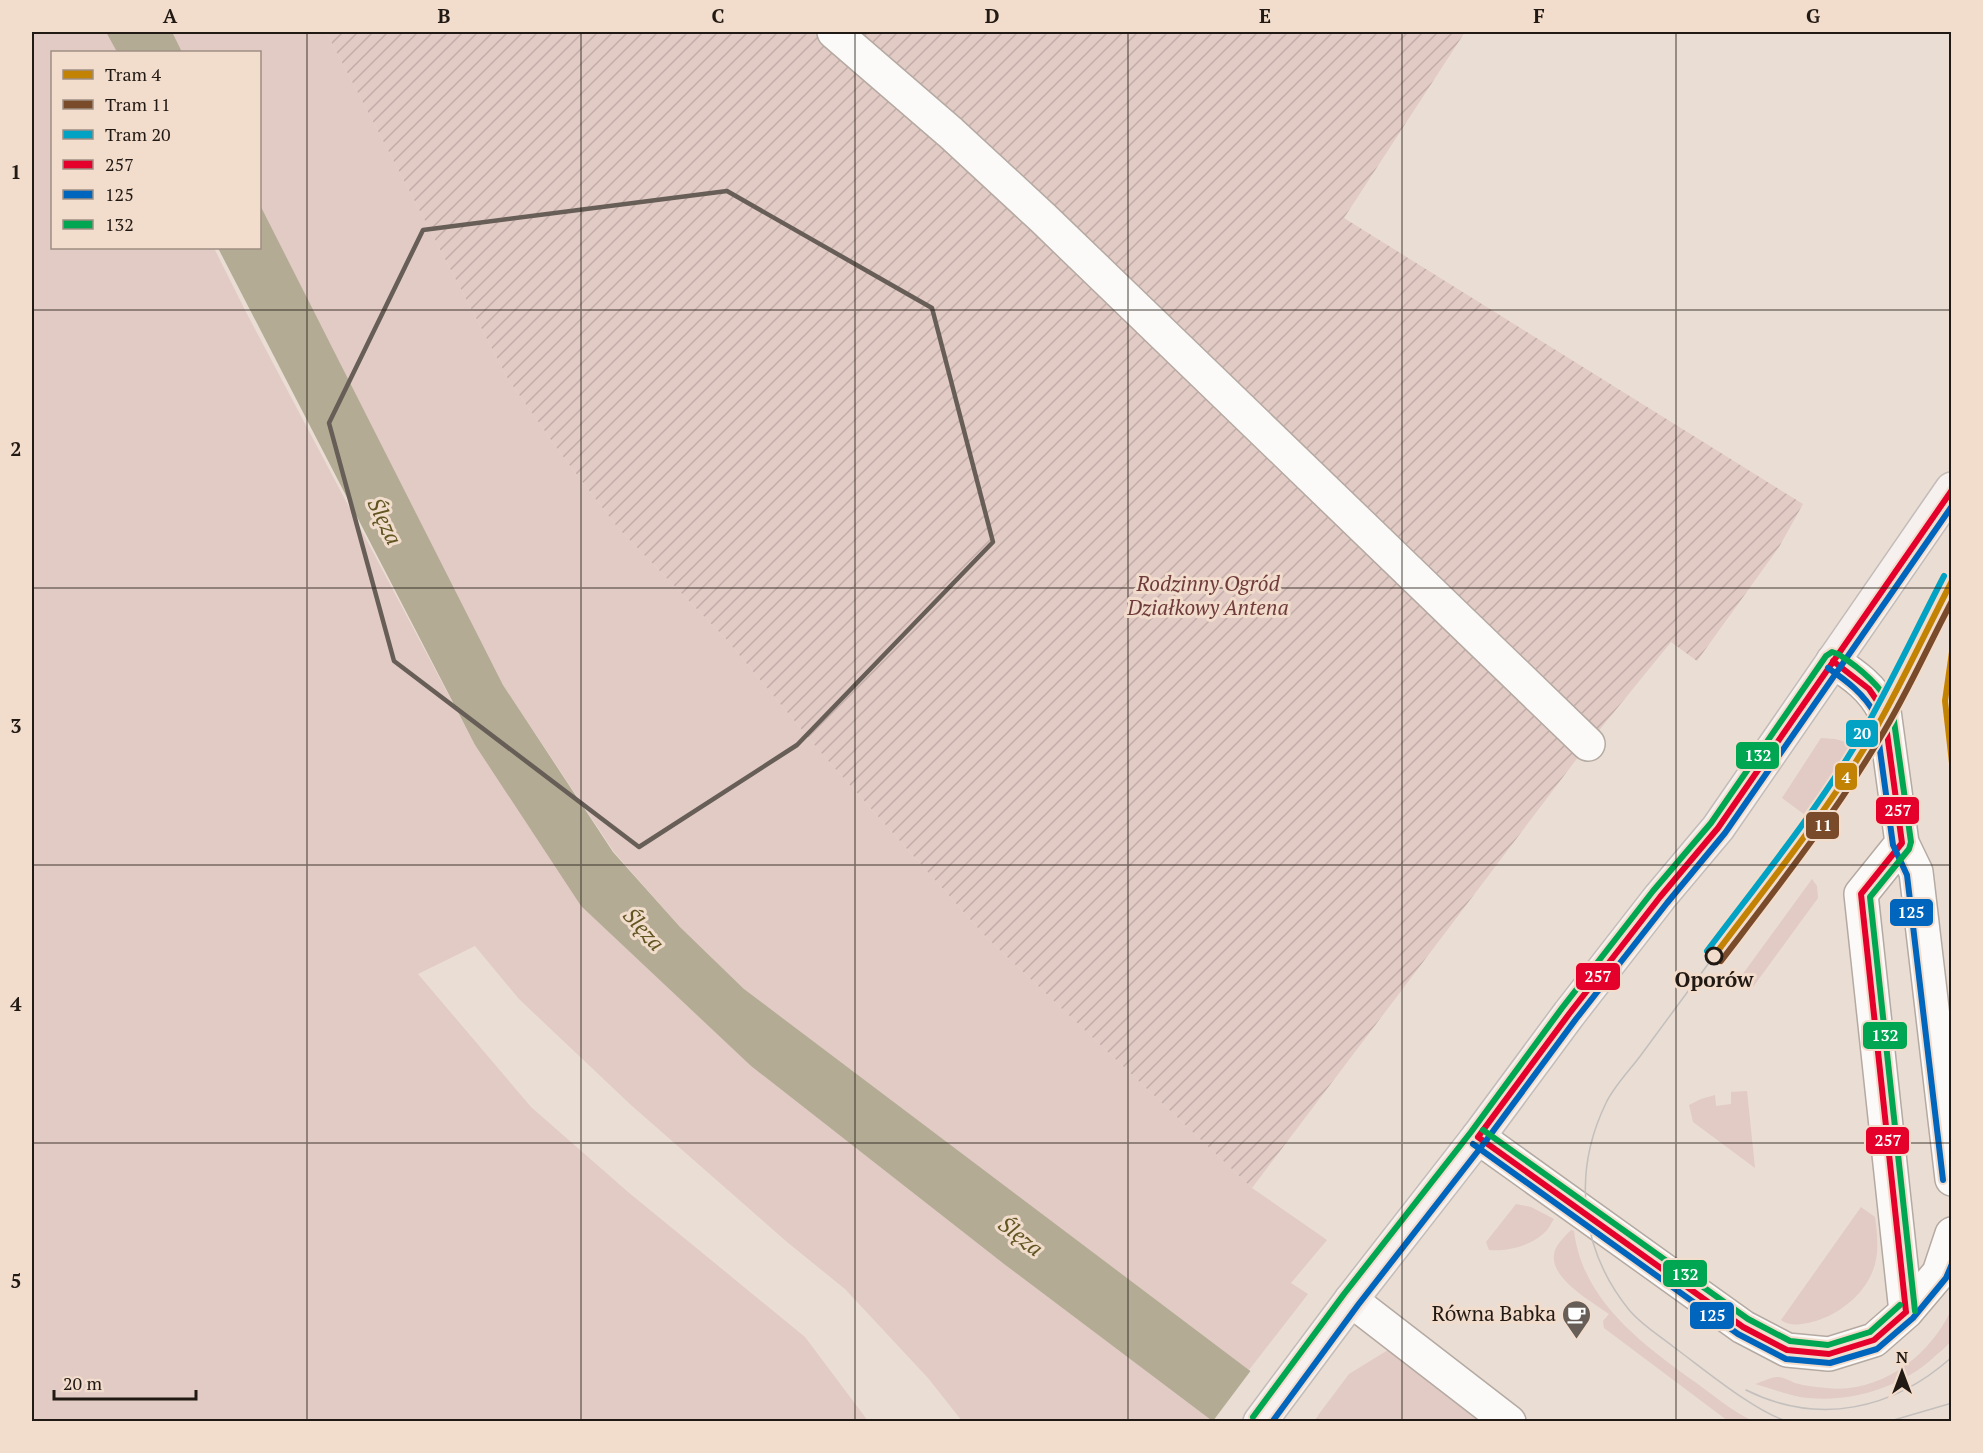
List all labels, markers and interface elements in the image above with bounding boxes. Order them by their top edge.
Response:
text: A [163,2,178,29]
text: B [438,2,451,29]
text: C [711,2,725,29]
text: D [985,2,999,29]
text: E [1259,2,1271,29]
text: F [1533,2,1545,29]
text: G [1806,2,1820,29]
legend [51,51,261,249]
text: Tram 4 [105,62,162,86]
text: Tram 11 [105,92,171,116]
text: Tram 20 [105,122,171,146]
text: 257 [105,152,134,176]
text: 1 [10,158,22,185]
text: 125 [105,182,134,206]
text: 132 [105,212,134,236]
text: 2 [10,435,22,462]
water label: Ślęza [362,492,409,549]
park label: Rodzinny Ogród Działkowy Antena [1126,569,1289,621]
text: 3 [10,712,22,739]
line badge: 20 [1845,719,1879,748]
text: 20 [1853,722,1871,744]
line badge: 132 [1735,741,1780,770]
text: 132 [1744,744,1772,766]
line badge: 4 [1834,762,1858,791]
text: 4 [1841,766,1851,788]
line badge: 257 [1875,796,1920,825]
text: 257 [1884,799,1912,821]
line badge: 11 [1805,811,1840,840]
text: 11 [1814,814,1832,836]
line badge: 125 [1889,898,1934,927]
water label: Ślęza [617,901,672,957]
text: 125 [1897,901,1925,923]
marker: Oporów [1705,947,1723,965]
line badge: 257 [1575,962,1621,991]
text: 257 [1584,965,1612,987]
place label: Oporów [1675,965,1754,993]
text: 4 [10,990,22,1017]
line badge: 132 [1862,1021,1908,1050]
text: 132 [1871,1024,1899,1046]
line badge: 257 [1865,1126,1910,1155]
text: 257 [1874,1129,1902,1151]
water label: Ślęza [993,1209,1050,1262]
line badge: 132 [1662,1259,1708,1288]
text: 132 [1671,1263,1699,1285]
text: 5 [10,1267,22,1294]
cafe icon: Równa Babka [1561,1298,1593,1340]
place label: Równa Babka [1432,1299,1556,1327]
line badge: 125 [1689,1301,1735,1330]
text: 125 [1698,1304,1726,1326]
north arrow [1872,1342,1932,1402]
text: N [1896,1346,1908,1368]
scale bar [54,1363,196,1401]
text: 20 m [63,1371,103,1395]

